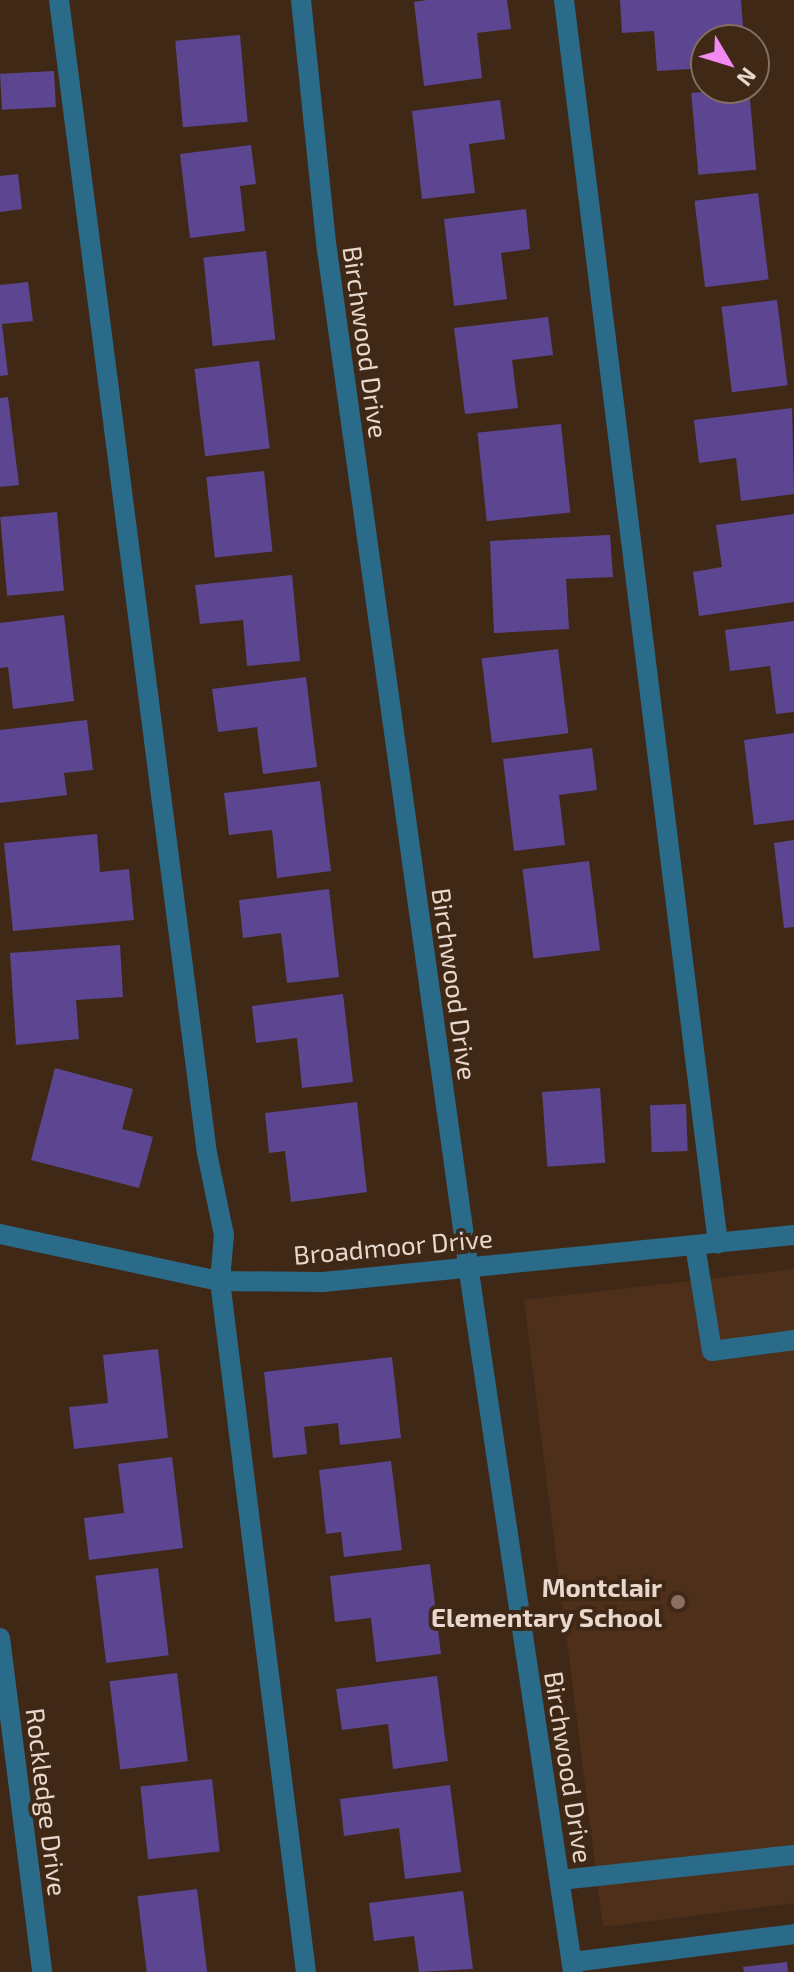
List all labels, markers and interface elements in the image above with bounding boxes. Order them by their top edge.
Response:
north arrow [690,24,770,104]
text: N [732,63,762,92]
street label: Birchwood Drive [337,244,395,440]
street label: Birchwood Drive [426,886,484,1082]
street label: Broadmoor Drive [292,1222,494,1270]
place label: Montclair Elementary School [430,1571,662,1632]
marker: Montclair Elementary School [669,1593,687,1611]
street label: Birchwood Drive [538,1669,600,1865]
street label: Rockledge Drive [20,1706,74,1898]

